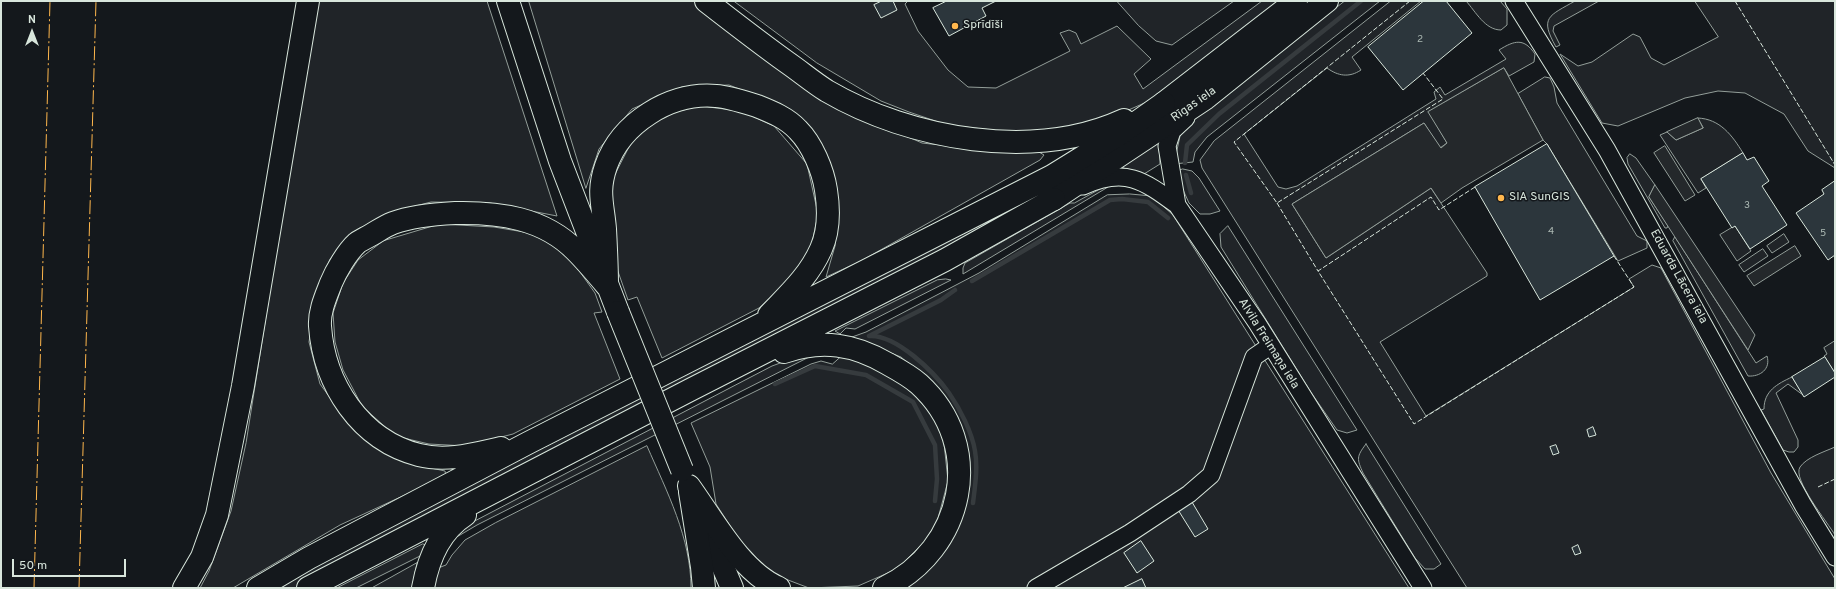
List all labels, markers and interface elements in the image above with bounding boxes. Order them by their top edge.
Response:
north arrow [12,12,52,52]
text: N [28,13,36,27]
place label: Sprīdīši [963,19,1003,33]
marker: Sprīdīši [950,21,960,31]
house number: 2 [1417,34,1423,46]
street label: Rīgas iela [1169,84,1219,126]
place label: SIA SunGIS [1509,191,1570,205]
marker: SIA SunGIS [1496,193,1506,203]
house number: 3 [1744,200,1750,212]
house number: 4 [1548,226,1554,238]
street label: Eduarda Lācera iela [1646,227,1710,327]
house number: 5 [1820,228,1826,240]
street label: Alvila Freimaņa iela [1234,296,1302,392]
scale bar [14,551,128,577]
text: 50 m [19,558,47,574]

